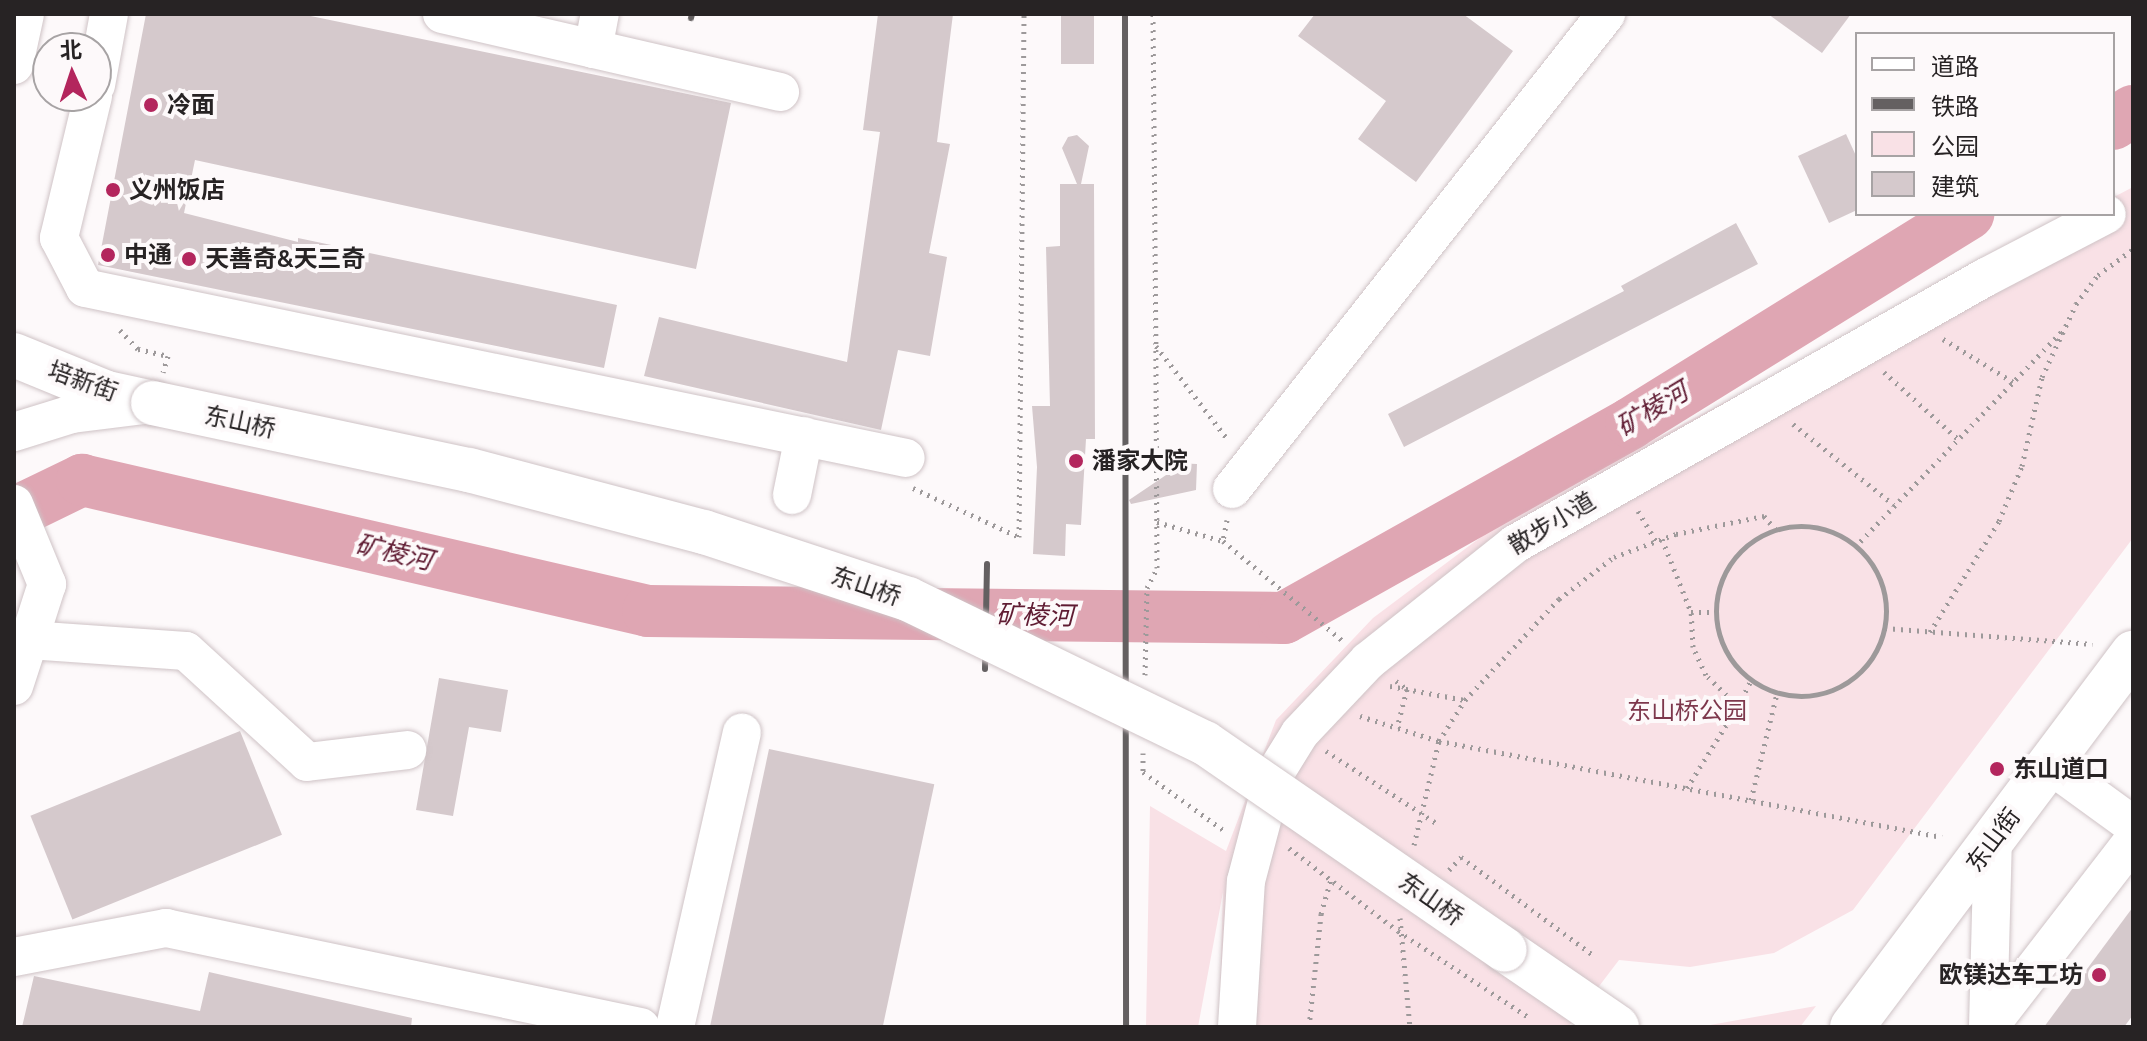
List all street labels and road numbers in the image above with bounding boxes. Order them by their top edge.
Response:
street label: 培新街 [44,355,122,407]
street label: 东山桥 [202,400,278,444]
street label: 散步小道 [1503,486,1601,560]
street label: 东山桥 [827,561,905,611]
street label: 东山街 [1960,803,2026,877]
street label: 东山桥 [1393,867,1469,931]

